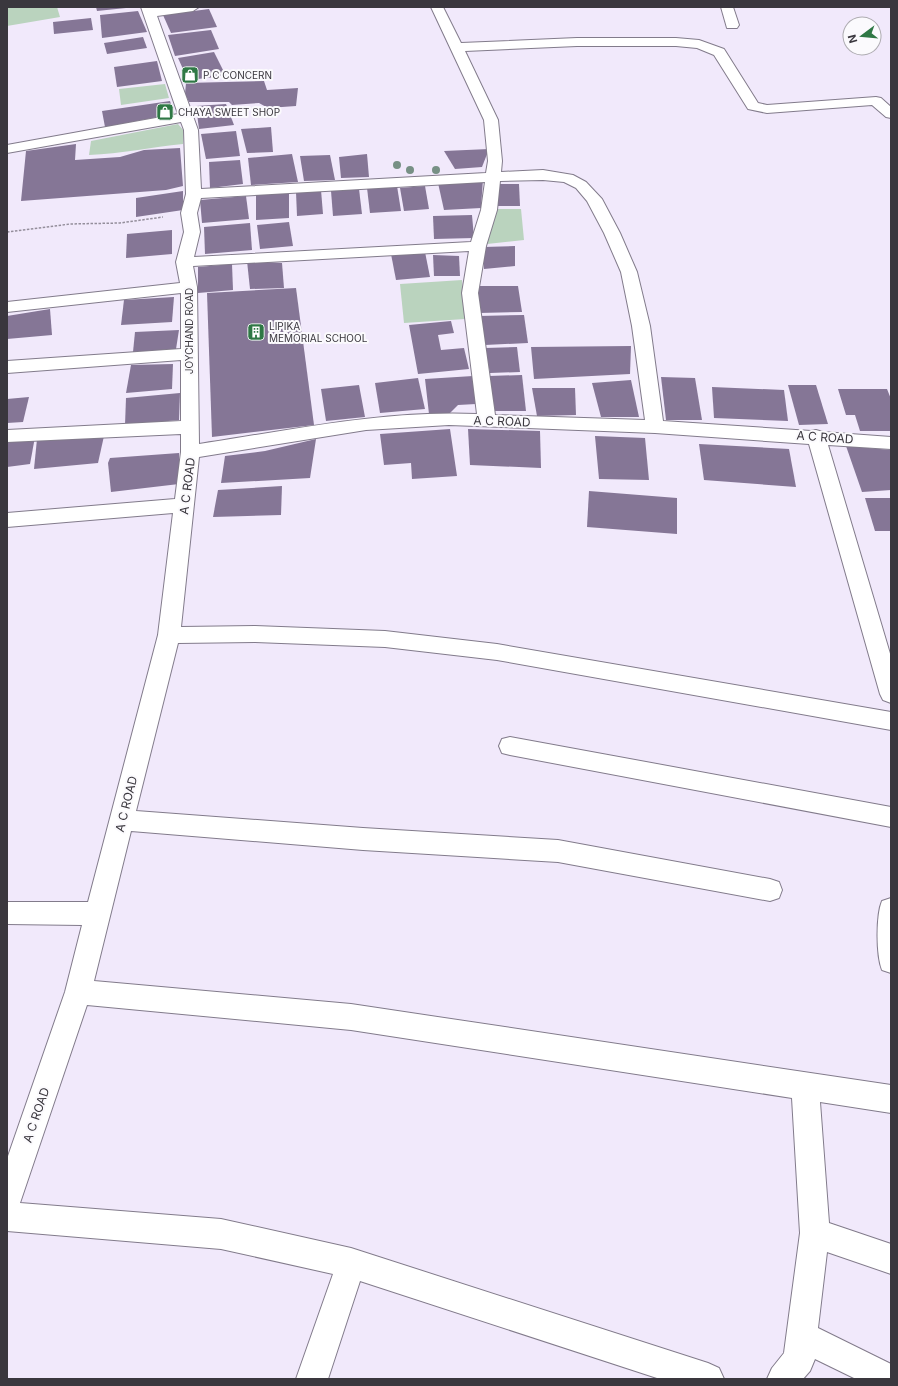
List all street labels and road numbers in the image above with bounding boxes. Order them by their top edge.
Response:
street label: JOYCHAND ROAD [183,288,195,374]
street label: A C ROAD [473,413,531,429]
street label: A C ROAD [796,428,854,446]
street label: A C ROAD [176,457,198,515]
street label: A C ROAD [112,774,140,834]
street label: A C ROAD [20,1086,52,1144]

